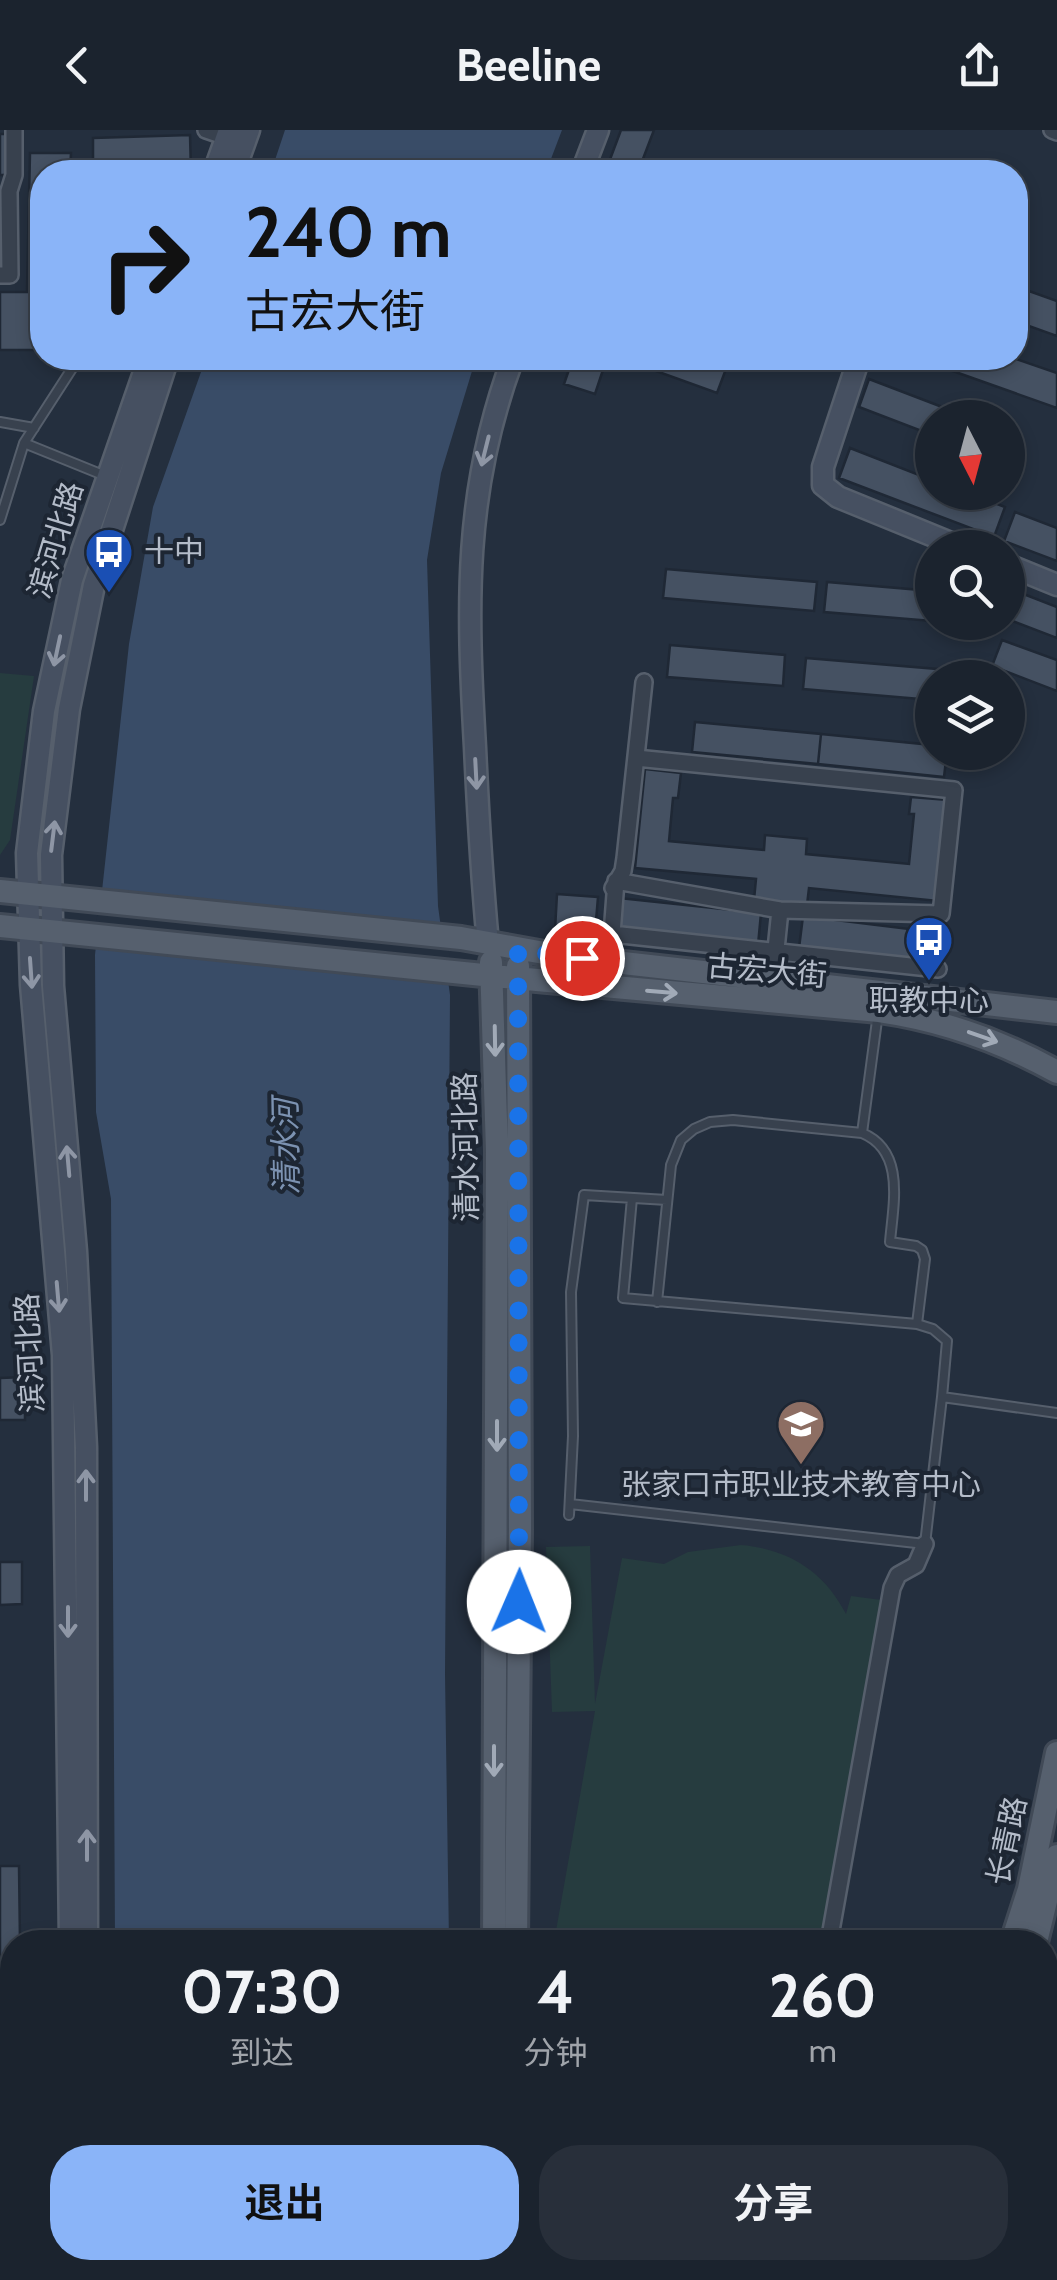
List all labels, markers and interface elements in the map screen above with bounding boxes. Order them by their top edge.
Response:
icon: back [50,38,105,93]
text: Beeline [456,38,601,92]
icon: share [952,38,1007,93]
text: 240 m [245,189,452,275]
icon: right [80,200,210,330]
text: 古宏大街 [245,284,425,338]
north arrow [915,400,1025,510]
map controls [915,400,1025,770]
one-way arrow [474,435,493,466]
street label: 滨河北路 [20,477,91,603]
bus stop icon: 十中 [83,526,135,594]
button: search [915,530,1025,640]
place label: 十中 [144,533,204,570]
one-way arrow [47,634,65,666]
button: layers [915,660,1025,770]
one-way arrow [467,758,486,790]
one-way arrow [44,821,63,853]
bus stop icon: 职教中心 [903,914,955,982]
pin [540,916,625,1001]
icon: arrive [555,931,610,986]
street label: 古宏大街 [706,947,828,994]
one-way arrow [21,957,40,989]
one-way arrow [646,982,678,1001]
place label: 职教中心 [869,982,989,1019]
one-way arrow [485,1025,504,1057]
one-way arrow [966,1030,998,1048]
street label: 清水河北路 [446,1072,485,1222]
water label: 清水河 [265,1093,306,1195]
one-way arrow [58,1145,77,1177]
one-way arrow [48,1280,67,1313]
street label: 滨河北路 [8,1292,51,1414]
school or university icon: 张家口市职业技术教育中心 [775,1398,827,1466]
one-way arrow [488,1420,506,1452]
place label: 张家口市职业技术教育中心 [621,1466,981,1503]
one-way arrow [76,1470,96,1502]
position arrow [467,1550,571,1654]
one-way arrow [58,1604,78,1637]
one-way arrow [484,1744,504,1777]
street label: 长青路 [979,1793,1034,1889]
one-way arrow [78,1830,96,1862]
text: 07:30 [181,1955,342,2028]
text: 4 [537,1955,574,2028]
text: 260 [769,1959,877,2032]
text: m [809,2031,837,2070]
text: 到达 [230,2033,294,2072]
text: 分钟 [524,2033,588,2072]
button: 退出 [50,2145,519,2260]
button: 分享 [539,2145,1008,2260]

